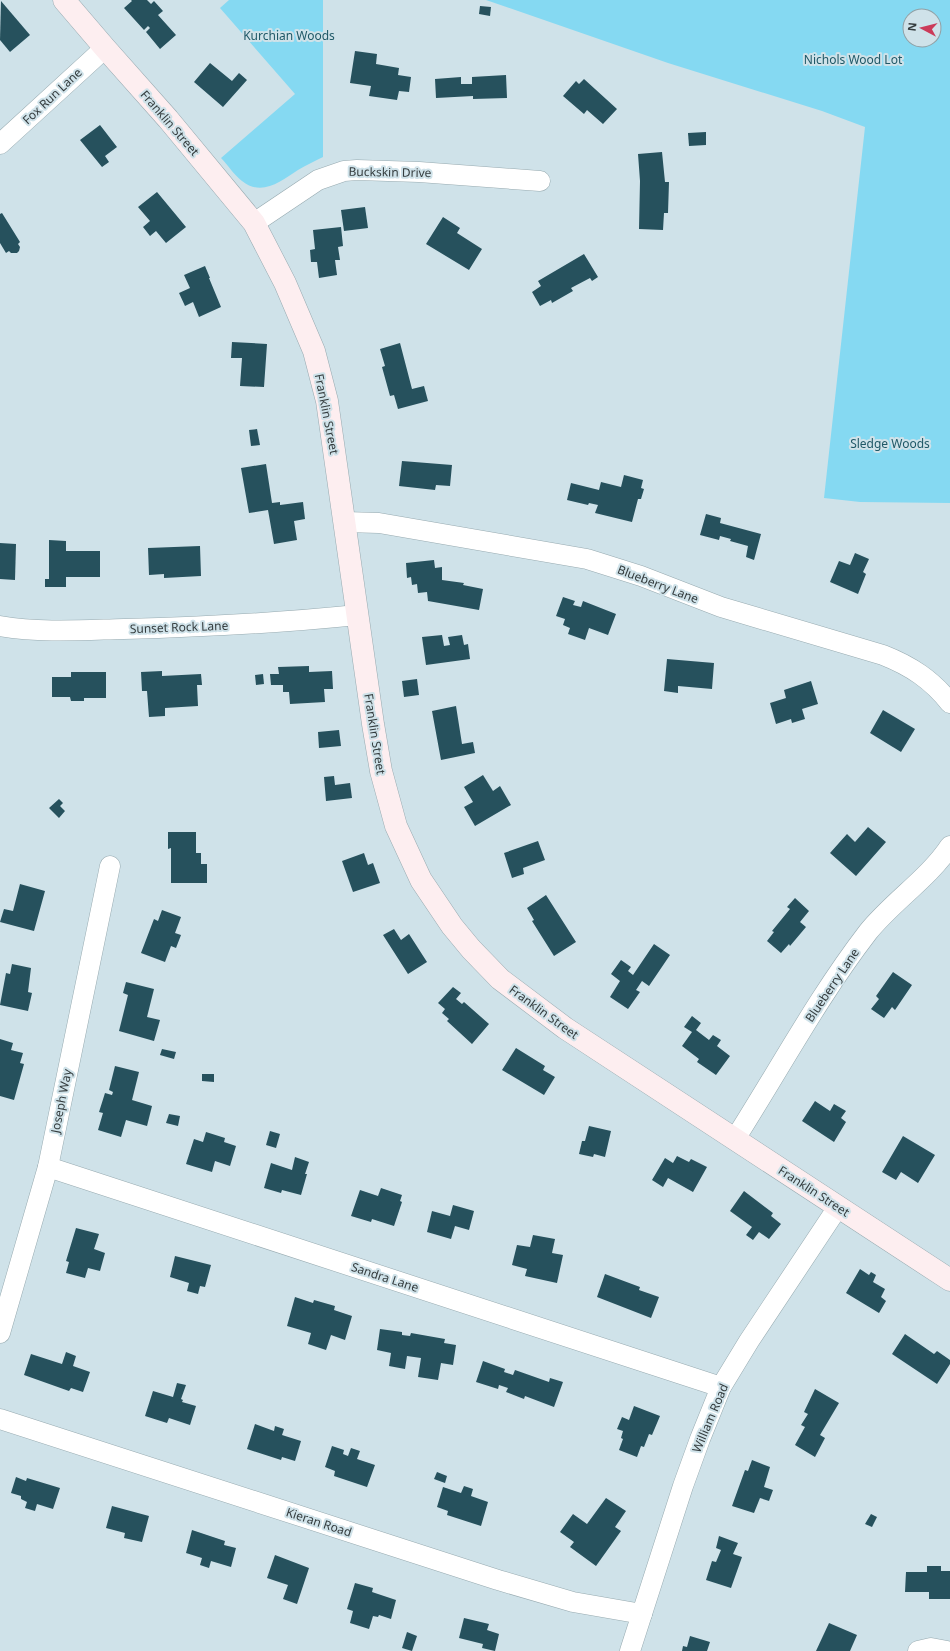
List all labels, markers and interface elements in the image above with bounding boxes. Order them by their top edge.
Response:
north arrow [902,8,942,48]
text: N [904,21,920,32]
park label: Kurchian Woods [243,27,335,44]
park label: Nichols Wood Lot [804,51,903,68]
street label: Fox Run Lane [19,64,86,128]
street label: Franklin Street [137,87,204,160]
street label: Buckskin Drive [348,163,432,181]
street label: Franklin Street [311,372,343,456]
park label: Sledge Woods [850,435,930,452]
street label: Blueberry Lane [615,561,701,607]
street label: Sunset Rock Lane [129,617,229,637]
street label: Franklin Street [360,692,390,776]
street label: Blueberry Lane [801,945,863,1025]
street label: Franklin Street [506,981,583,1043]
street label: Joseph Way [46,1067,76,1135]
street label: Franklin Street [775,1162,853,1221]
street label: Sandra Lane [349,1258,421,1296]
street label: William Road [688,1381,732,1455]
street label: Kieran Road [284,1503,354,1541]

